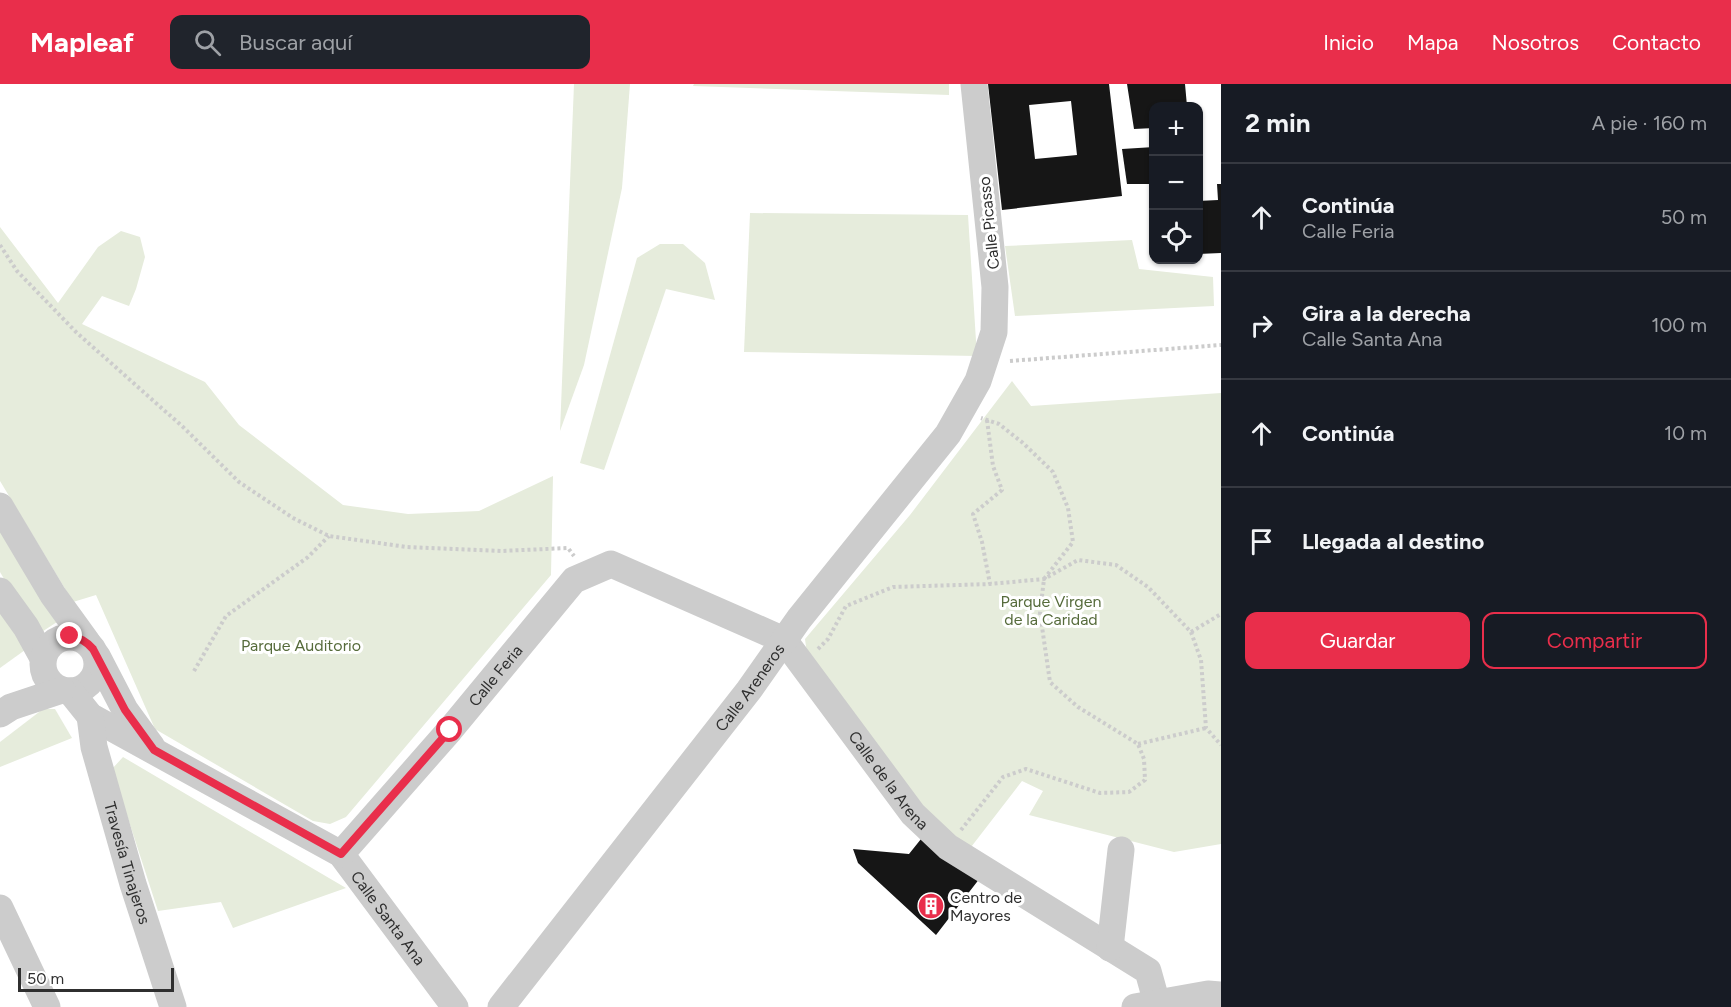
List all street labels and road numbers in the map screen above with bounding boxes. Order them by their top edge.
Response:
street label: Calle Picasso [975,176,1003,270]
street label: Calle Areneros [711,640,788,735]
street label: Calle Feria [464,641,526,710]
street label: Calle de la Arena [845,727,933,833]
street label: Travesía Tinajeros [101,800,155,927]
street label: Calle Santa Ana [347,867,430,969]

